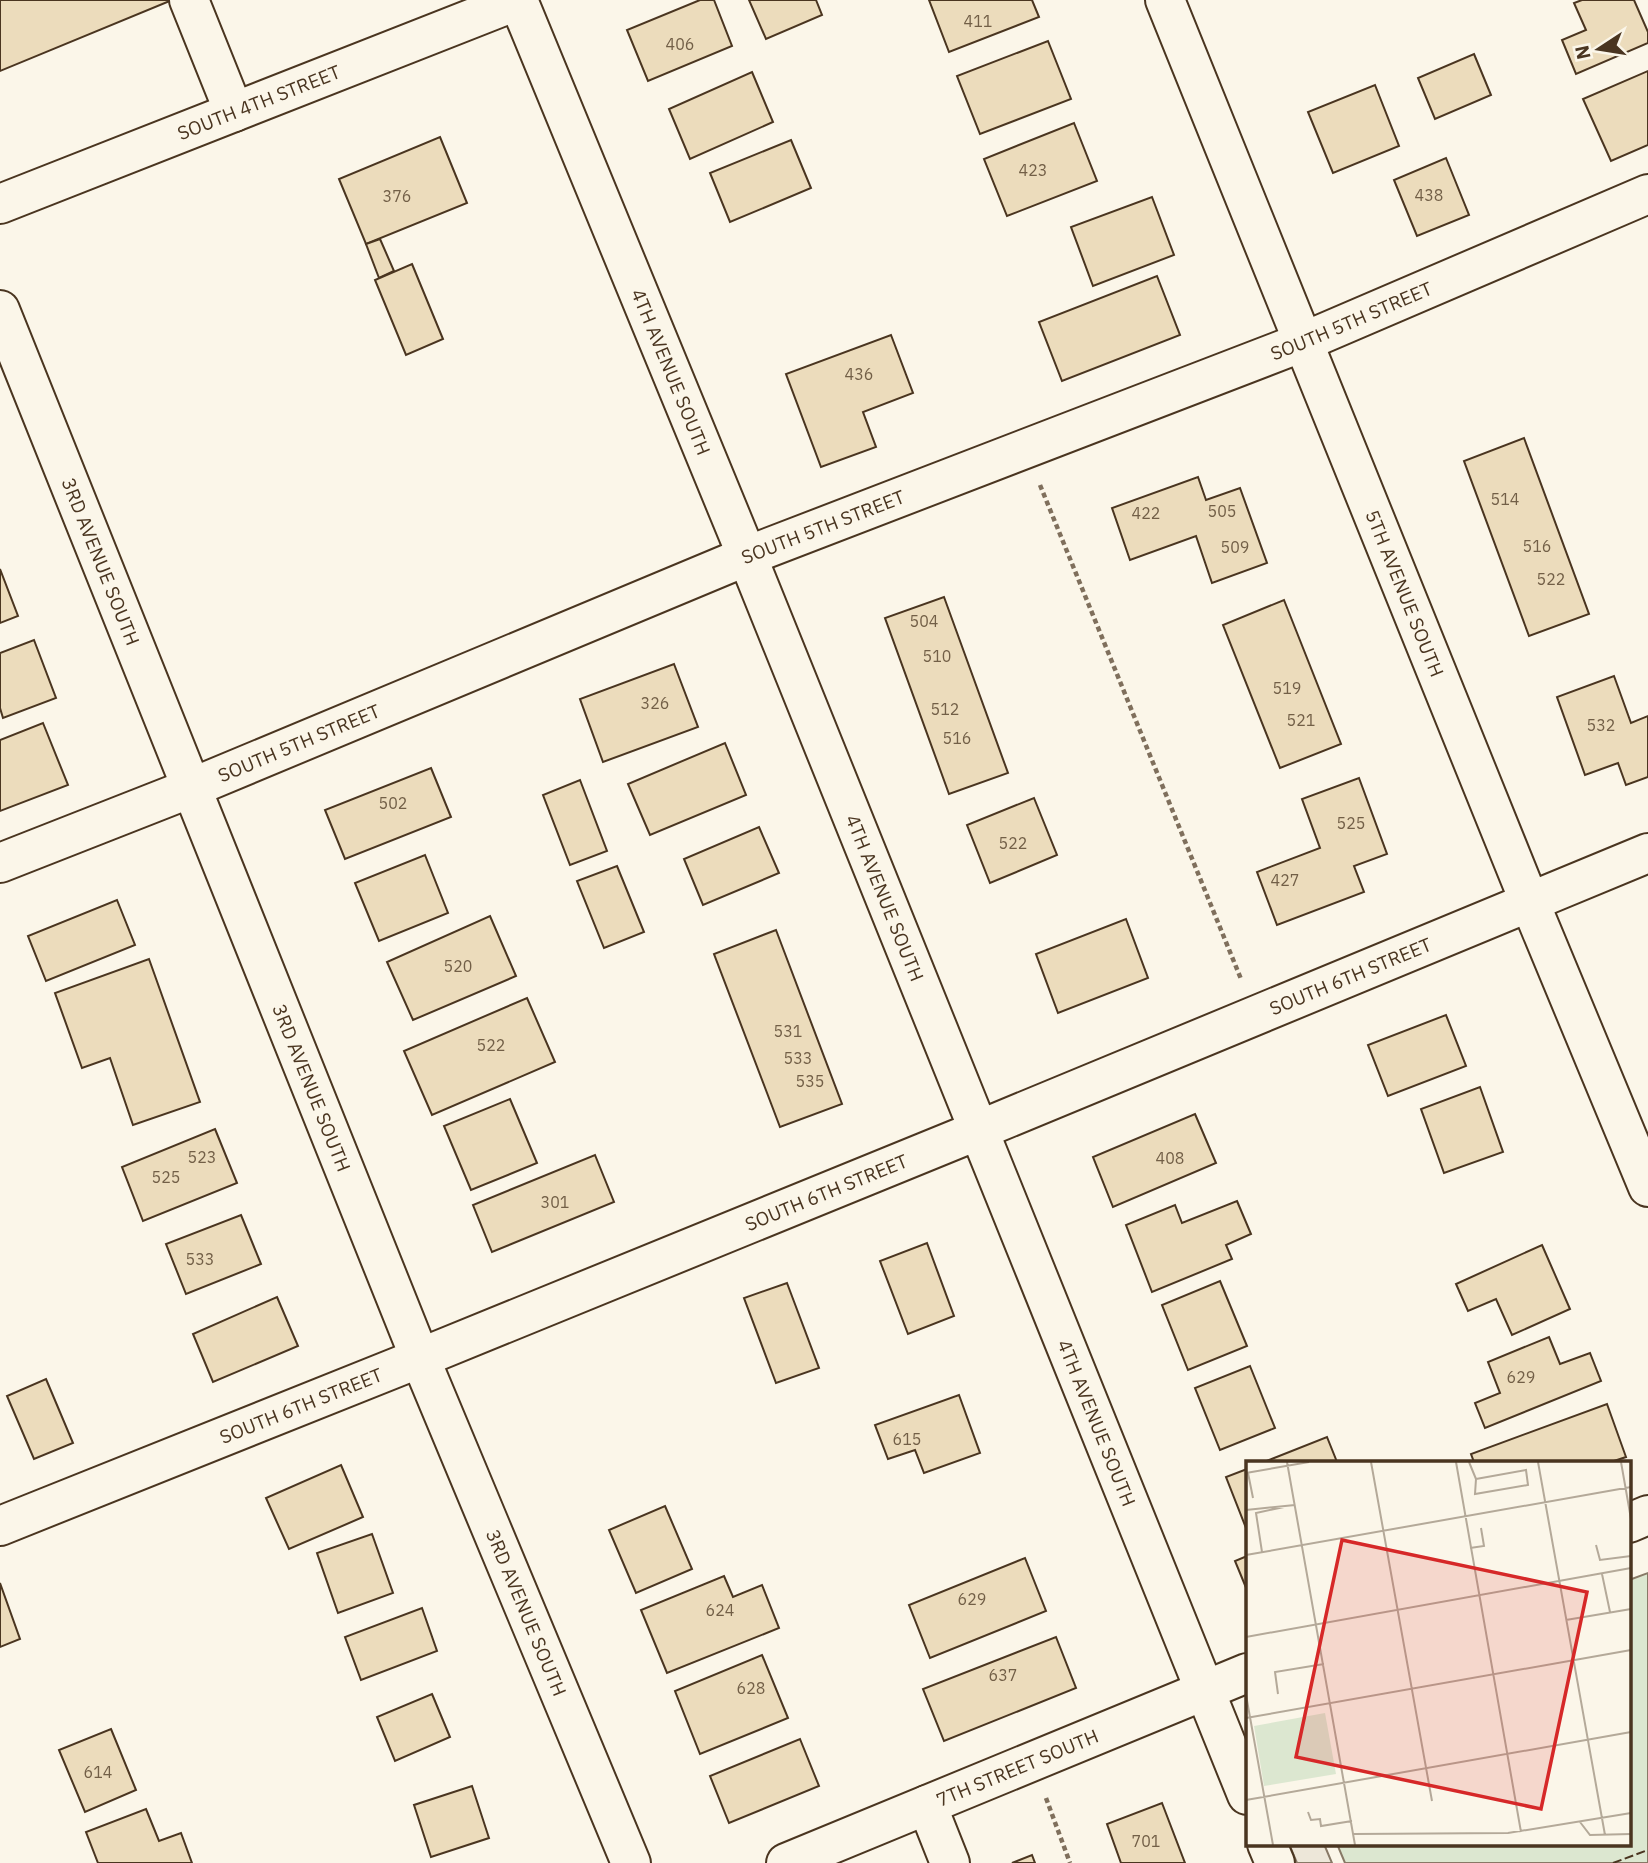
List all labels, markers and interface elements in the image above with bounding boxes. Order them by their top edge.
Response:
house number: 411 [964,11,992,31]
north arrow [1564,14,1634,84]
house number: 406 [666,34,694,54]
text: N [1569,43,1596,62]
street label: SOUTH 4TH STREET [174,59,344,145]
house number: 423 [1019,160,1047,180]
house number: 438 [1415,185,1443,205]
house number: 376 [383,186,411,206]
street label: SOUTH 5TH STREET [1267,276,1436,365]
street label: 4TH AVENUE SOUTH [626,285,716,459]
house number: 436 [845,364,873,384]
street label: 3RD AVENUE SOUTH [56,474,145,649]
street label: SOUTH 5TH STREET [738,484,908,569]
house number: 514 [1491,489,1519,509]
house number: 505 [1208,501,1236,521]
house number: 422 [1132,503,1160,523]
street label: 5TH AVENUE SOUTH [1360,506,1449,680]
house number: 516 [1523,536,1551,556]
house number: 509 [1221,537,1249,557]
house number: 522 [1537,569,1565,589]
house number: 504 [910,611,938,631]
house number: 510 [923,646,951,666]
house number: 519 [1273,678,1301,698]
house number: 326 [641,693,669,713]
street label: SOUTH 5TH STREET [214,699,383,787]
house number: 512 [931,699,959,719]
house number: 521 [1287,710,1315,730]
house number: 532 [1587,715,1615,735]
house number: 516 [943,728,971,748]
house number: 502 [379,793,407,813]
street label: 4TH AVENUE SOUTH [841,811,929,985]
house number: 525 [1337,813,1365,833]
house number: 522 [999,833,1027,853]
house number: 427 [1271,870,1299,890]
street label: SOUTH 6TH STREET [1266,932,1435,1020]
house number: 520 [444,956,472,976]
street label: 3RD AVENUE SOUTH [267,1001,356,1175]
house number: 531 [774,1021,802,1041]
house number: 522 [477,1035,505,1055]
house number: 533 [784,1048,812,1068]
house number: 535 [796,1071,824,1091]
house number: 523 [188,1147,216,1167]
street label: SOUTH 6TH STREET [741,1148,911,1236]
house number: 408 [1156,1148,1184,1168]
house number: 525 [152,1167,180,1187]
house number: 301 [541,1192,569,1212]
house number: 533 [186,1249,214,1269]
street label: 4TH AVENUE SOUTH [1052,1336,1141,1510]
street label: SOUTH 6TH STREET [216,1362,386,1449]
house number: 629 [1507,1367,1535,1387]
house number: 615 [893,1429,921,1449]
inset map [1246,1461,1630,1846]
street label: 3RD AVENUE SOUTH [481,1526,572,1700]
house number: 629 [958,1589,986,1609]
house number: 624 [706,1600,734,1620]
house number: 637 [989,1665,1017,1685]
house number: 628 [737,1678,765,1698]
street label: 7TH STREET SOUTH [932,1724,1102,1812]
house number: 614 [84,1762,112,1782]
house number: 701 [1132,1831,1160,1851]

